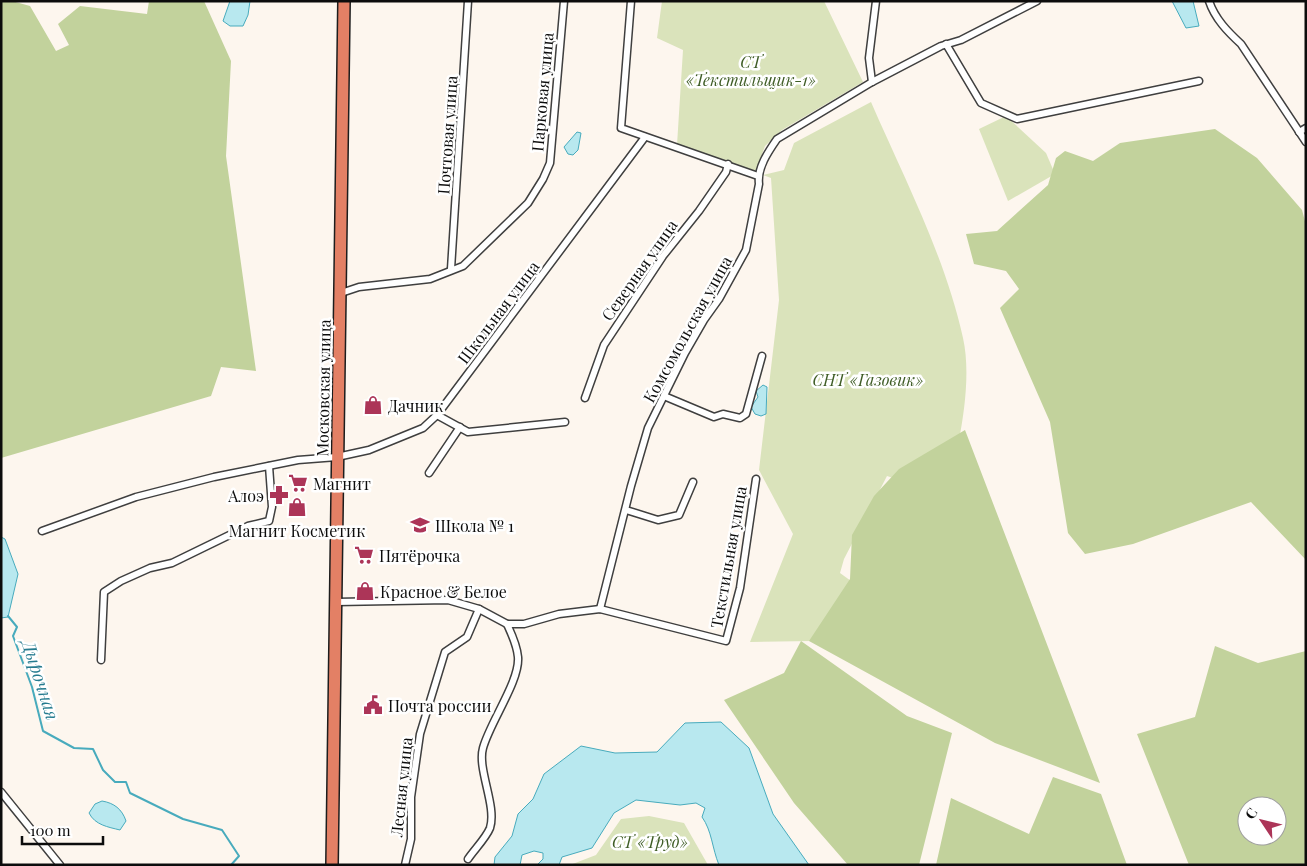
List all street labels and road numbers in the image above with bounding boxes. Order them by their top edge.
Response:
street label: Парковая улица [526,32,558,152]
street label: Почтовая улица [432,75,462,195]
street label: Северная улица [596,215,682,325]
street label: Комсомольская улица [638,252,736,406]
street label: Школьная улица [452,256,544,368]
street label: Московская улица [311,319,335,457]
street label: Текстильная улица [705,484,751,630]
street label: Лесная улица [385,736,417,839]

